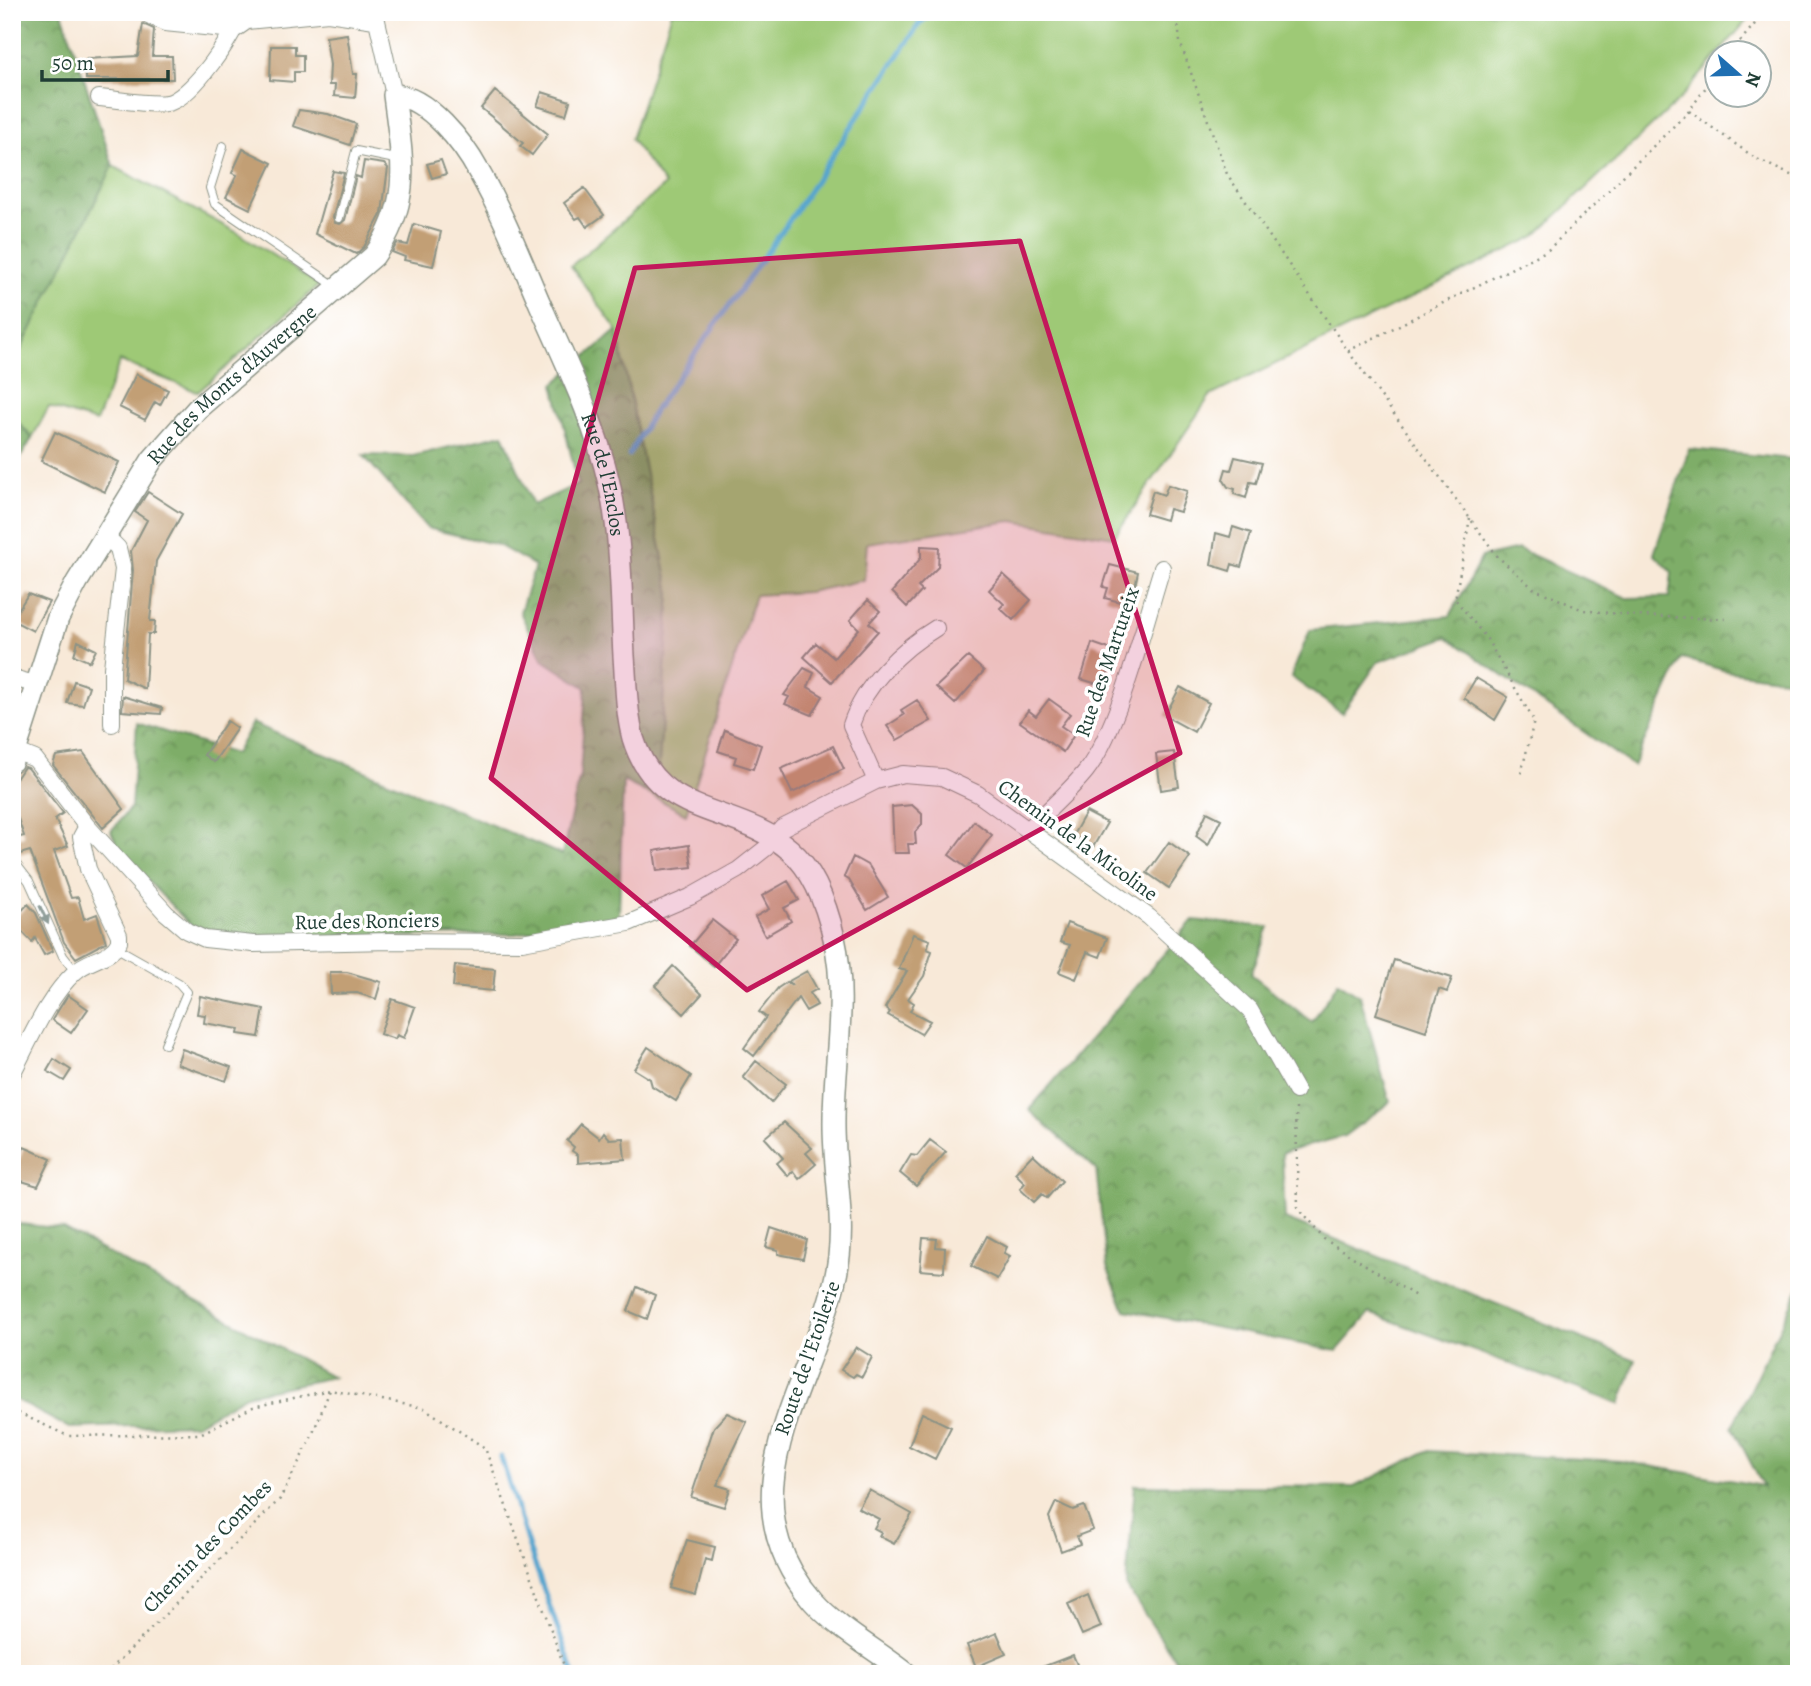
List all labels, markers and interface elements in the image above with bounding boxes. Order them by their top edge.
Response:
scale bar [42,38,168,82]
north arrow [1702,38,1772,108]
text: 50 m [52,49,94,77]
text: N [1738,69,1768,91]
street label: Rue des Monts d'Auvergne [140,298,322,471]
street label: Rue de l'Enclos [574,408,632,538]
street label: Rue des Martureix [1068,583,1146,741]
street label: Chemin de la Micoline [992,772,1164,908]
one-way arrow [39,905,50,925]
street label: Rue des Ronciers [294,906,440,936]
street label: Route de l'Etoilerie [767,1277,847,1439]
street label: Chemin des Combes [136,1473,278,1619]

